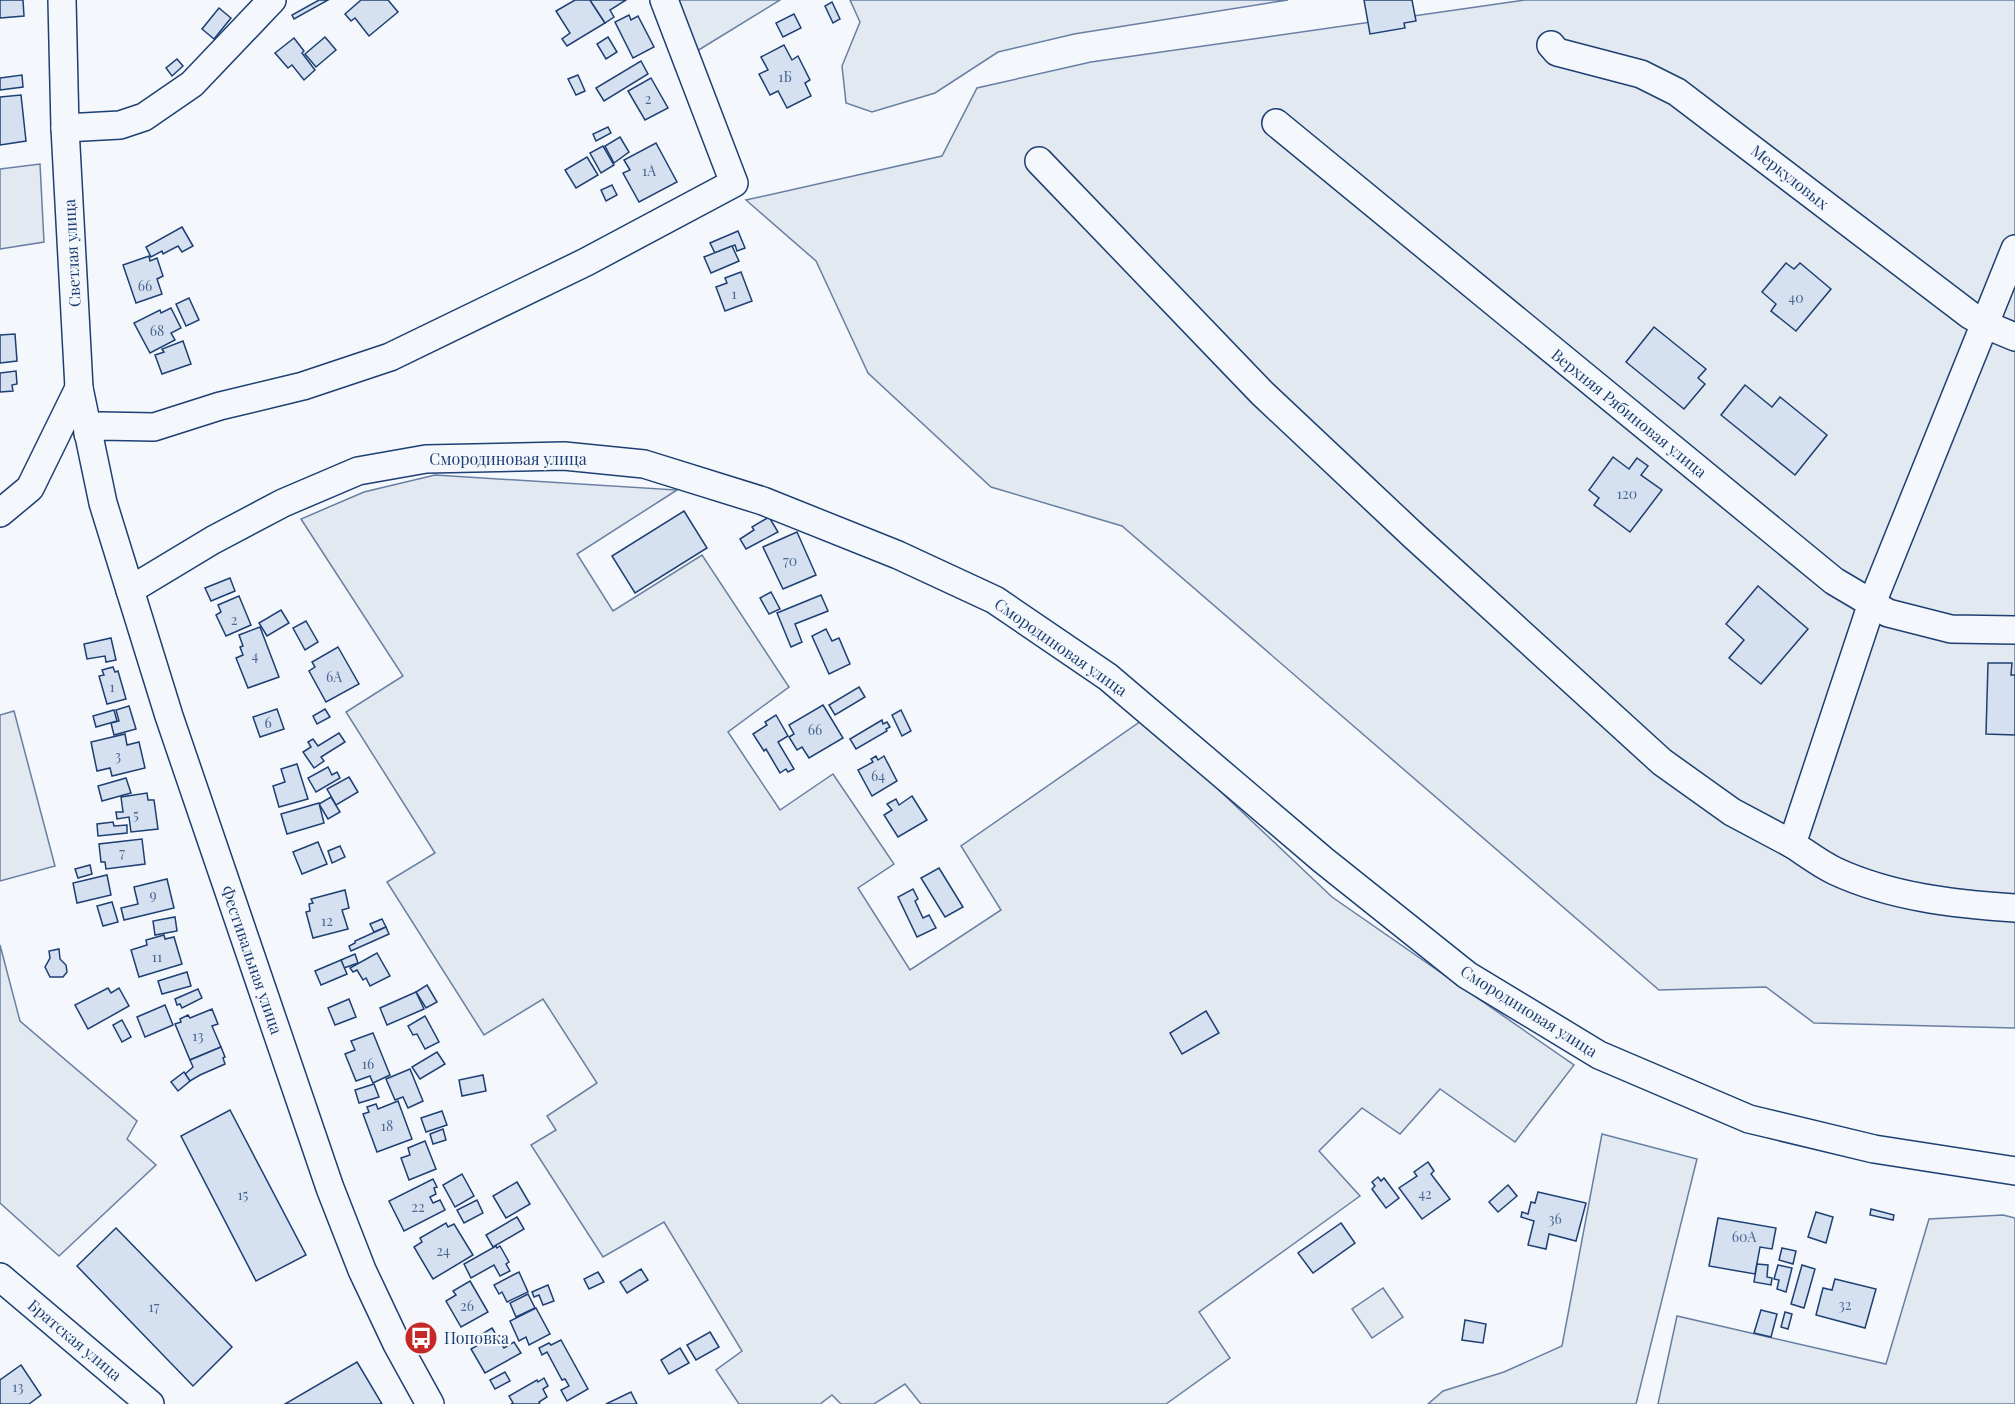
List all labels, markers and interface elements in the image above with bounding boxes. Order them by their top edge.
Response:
house number: 1Б [778,67,792,86]
house number: 2 [645,89,652,108]
street label: Меркуловых [1747,140,1834,214]
house number: 1А [642,161,656,180]
street label: Светлая улица [58,198,85,308]
house number: 66 [138,276,152,295]
house number: 1 [731,284,737,303]
house number: 40 [1788,288,1804,307]
house number: 68 [150,321,164,340]
street label: Верхняя Рябиновая улица [1547,343,1711,482]
street label: Смородиновая улица [429,448,587,469]
house number: 120 [1617,484,1637,503]
house number: 70 [783,551,797,570]
street label: Смородиновая улица [991,593,1132,700]
house number: 2 [231,610,238,629]
house number: 4 [252,646,259,665]
house number: 6А [326,667,342,686]
house number: 1 [109,677,115,696]
house number: 6 [264,713,272,732]
house number: 66 [808,720,822,739]
house number: 3 [115,746,121,765]
house number: 64 [871,766,885,785]
house number: 5 [133,805,139,824]
house number: 7 [119,843,125,862]
street label: Фестивальная улица [217,883,288,1037]
house number: 9 [149,885,157,904]
house number: 12 [321,911,333,930]
house number: 11 [152,947,162,966]
street label: Смородиновая улица [1457,960,1602,1061]
house number: 13 [192,1026,204,1045]
house number: 16 [362,1054,374,1073]
house number: 18 [381,1116,393,1135]
house number: 42 [1418,1184,1432,1203]
house number: 15 [238,1185,249,1204]
house number: 22 [411,1197,425,1216]
house number: 36 [1548,1209,1562,1228]
house number: 60А [1732,1227,1756,1246]
house number: 24 [436,1241,450,1260]
street label: Братская улица [24,1294,127,1385]
house number: 32 [1838,1295,1852,1314]
house number: 26 [460,1296,474,1315]
house number: 17 [149,1297,160,1316]
bus stop icon: Поповка [403,1320,439,1356]
place label: Поповка [444,1327,509,1348]
house number: 13 [12,1377,24,1396]

